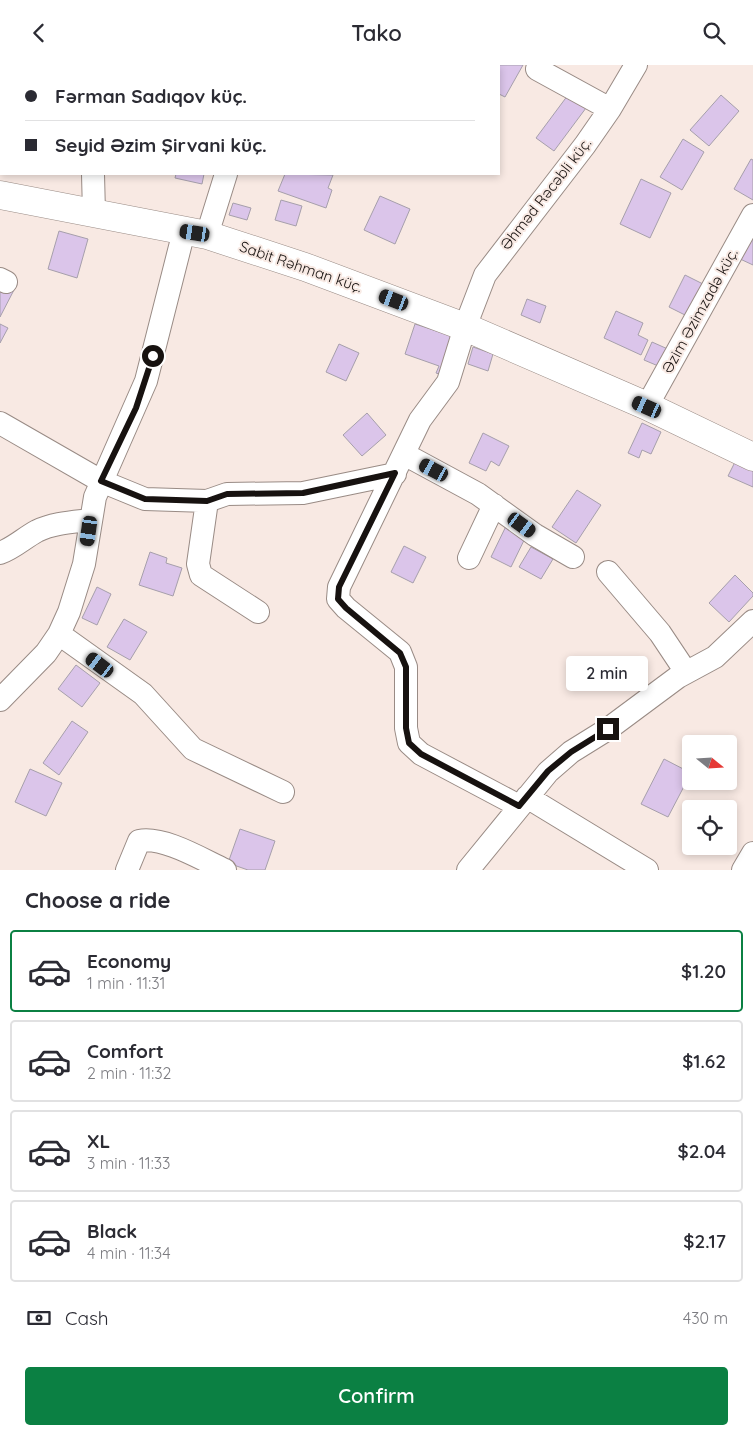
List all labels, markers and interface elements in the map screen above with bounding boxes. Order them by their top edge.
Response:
icon: back [25,19,53,47]
text: Tako [351,19,402,47]
icon: search [700,19,728,47]
text: Fərman Sadıqov küç. [55,84,247,108]
text: Seyid Əzim Şirvani küç. [55,133,267,157]
street label: Əhməd Rəcəbli küç. [496,134,595,253]
car [179,223,210,243]
street label: Sabit Rəhman küç. [237,237,365,296]
street label: Əzim Əzimzadə küç. [657,245,742,377]
car [377,288,410,312]
route start [142,345,164,367]
car [630,394,663,420]
car [417,456,450,484]
car [505,510,538,540]
car [79,515,98,547]
car [83,650,116,680]
callout: 2 min [567,657,649,691]
text: 2 min [586,663,628,683]
route end [597,718,619,740]
north arrow [682,735,738,790]
map controls [682,735,737,855]
button: locate [682,800,737,855]
text: Choose a ride [25,886,170,914]
icon: car [27,949,72,994]
text: Economy [87,949,171,973]
text: $1.20 [681,959,726,983]
text: 1 min · 11:31 [87,973,166,993]
icon: car [27,1039,72,1084]
text: Comfort [87,1039,164,1063]
text: $1.62 [682,1049,726,1073]
text: 2 min · 11:32 [87,1063,171,1083]
icon: car [27,1129,72,1174]
text: XL [87,1129,110,1153]
text: $2.04 [678,1139,726,1163]
text: 3 min · 11:33 [87,1153,170,1173]
icon: car [27,1219,72,1264]
text: Black [87,1219,137,1243]
text: $2.17 [683,1229,726,1253]
text: 4 min · 11:34 [87,1243,171,1263]
icon: cash [25,1304,53,1332]
text: Cash [65,1306,109,1330]
text: 430 m [683,1308,728,1328]
button: Confirm [25,1367,728,1425]

